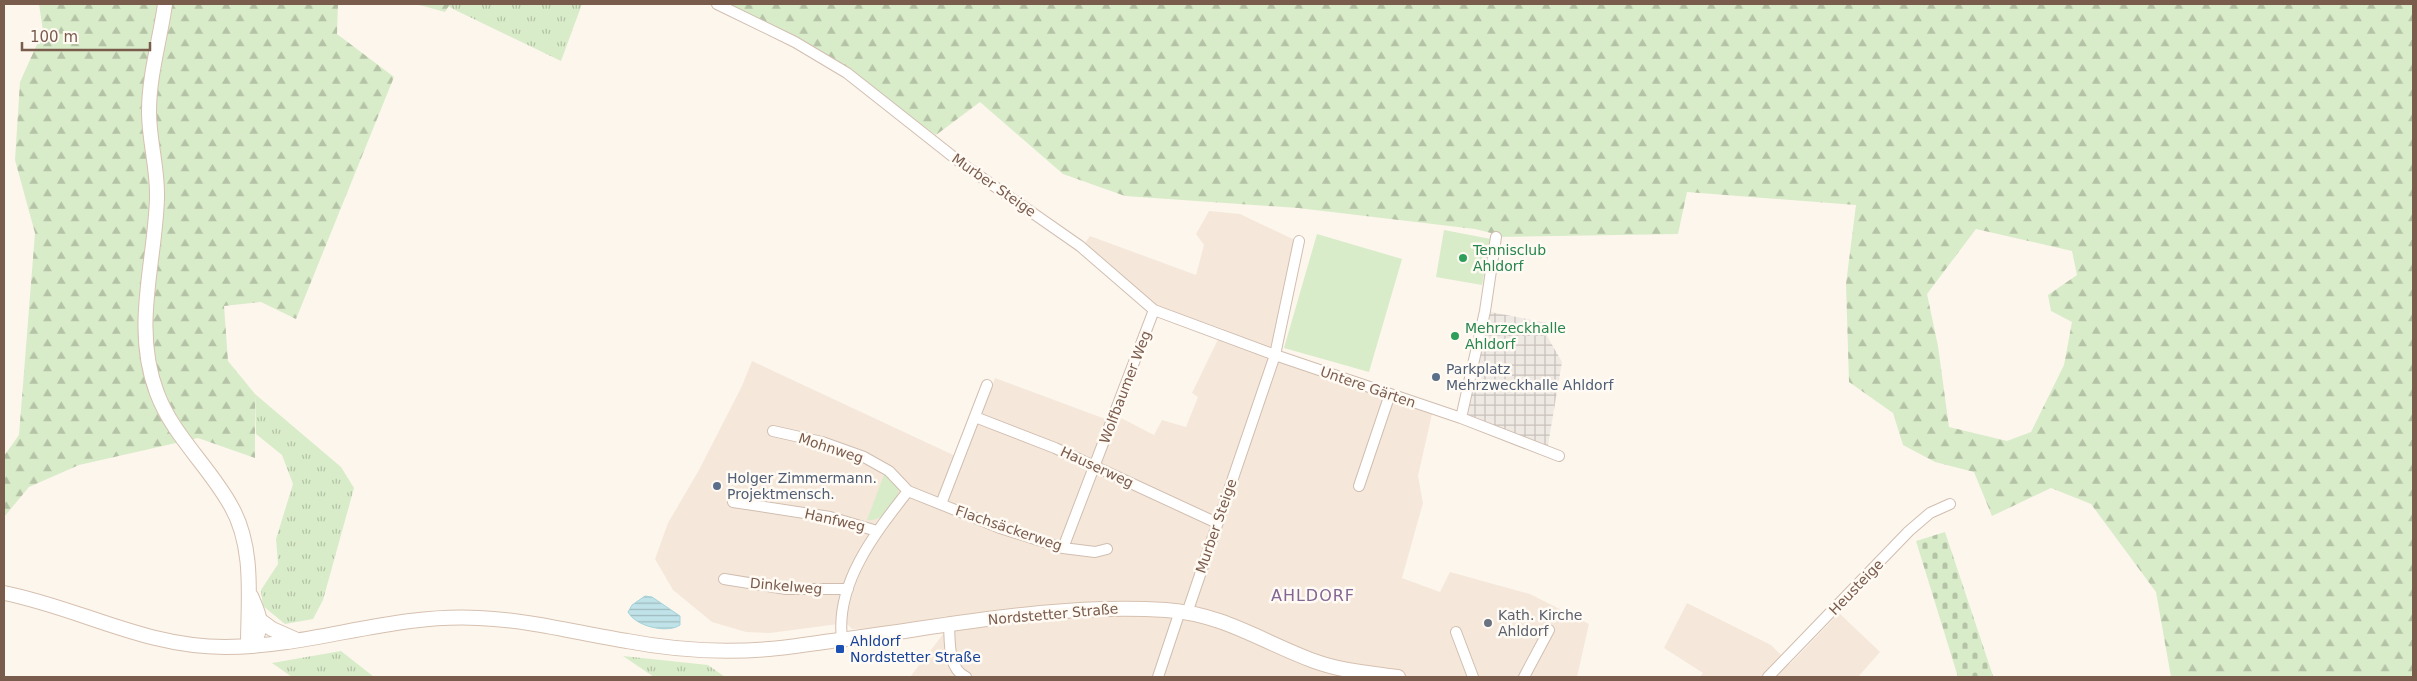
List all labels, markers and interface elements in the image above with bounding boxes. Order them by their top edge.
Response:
scale bar [22,20,150,52]
text: 100 m [30,28,78,46]
street label: Murber Steige [949,150,1039,220]
place label: Tennisclub Ahldorf [1472,242,1546,274]
marker: Tennisclub Ahldorf [1457,252,1469,264]
place label: Mehrzeckhalle Ahldorf [1465,320,1566,352]
street label: Wolfbaumer Weg [1096,328,1154,446]
marker: Mehrzeckhalle Ahldorf [1449,330,1461,342]
place label: Parkplatz Mehrzweckhalle Ahldorf [1446,361,1614,393]
street label: Untere Gärten [1318,363,1418,411]
marker: Parkplatz Mehrzweckhalle Ahldorf [1430,371,1442,383]
street label: Mohnweg [797,430,865,466]
street label: Hauserweg [1058,443,1136,491]
place label: Holger Zimmermann. Projektmensch. [727,470,877,502]
street label: Murber Steige [1192,477,1240,575]
marker: Holger Zimmermann. Projektmensch. [711,480,723,492]
street label: Flachsäckerweg [954,502,1064,554]
street label: Hanfweg [803,505,867,535]
street label: Heusteige [1826,556,1886,618]
street label: Dinkelweg [749,575,823,597]
district label: AHLDORF [1271,586,1355,605]
street label: Nordstetter Straße [987,600,1119,628]
place label: Kath. Kirche Ahldorf [1498,607,1582,639]
marker: Kath. Kirche Ahldorf [1482,617,1494,629]
place label: Ahldorf Nordstetter Straße [850,633,981,665]
marker: Ahldorf Nordstetter Straße [834,643,846,655]

